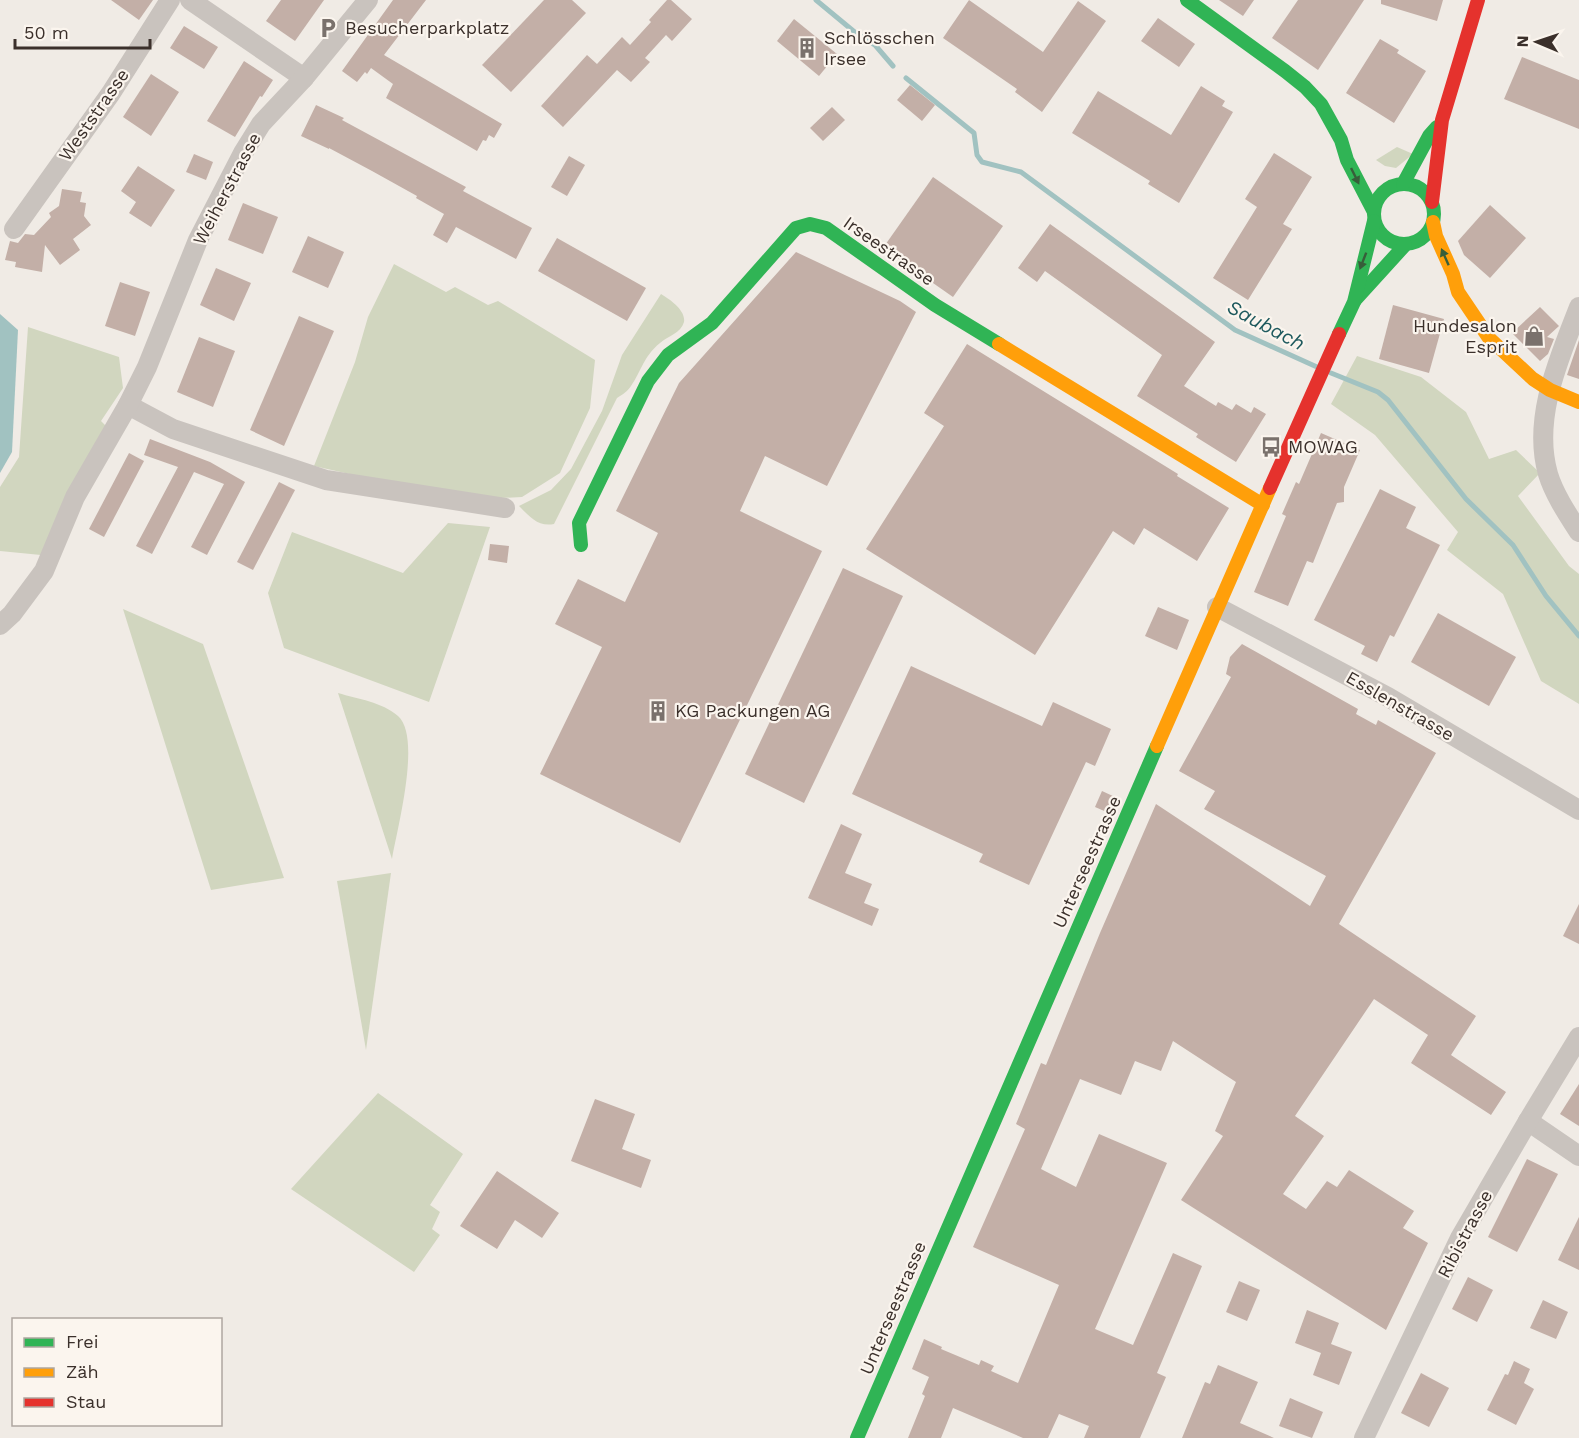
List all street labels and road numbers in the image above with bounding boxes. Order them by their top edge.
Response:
street label: Weststrasse [54,65,133,165]
street label: Weiherstrasse [188,129,265,248]
street label: Irseestrasse [840,212,939,290]
street label: Esslenstrasse [1343,666,1458,745]
street label: Unterseestrasse [1048,792,1125,931]
street label: Ribistrasse [1433,1186,1496,1281]
street label: Unterseestrasse [855,1238,930,1377]

